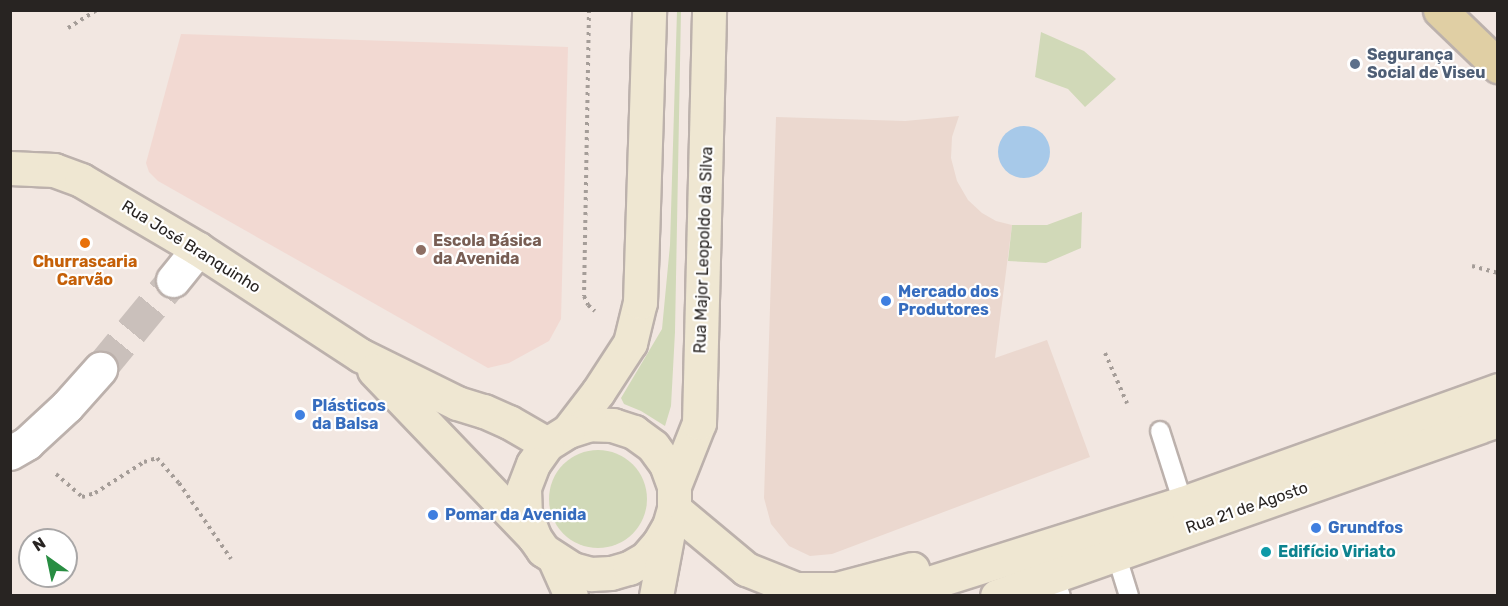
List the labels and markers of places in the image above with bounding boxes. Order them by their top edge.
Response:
place label: Segurança Social de Viseu [1367,45,1486,83]
marker: Segurança Social de Viseu [1348,57,1362,71]
place label: Escola Básica da Avenida [433,231,542,269]
marker: Churrascaria Carvão [78,236,92,250]
marker: Escola Básica da Avenida [414,243,428,257]
place label: Churrascaria Carvão [33,252,137,290]
place label: Mercado dos Produtores [898,282,999,320]
marker: Mercado dos Produtores [879,294,893,308]
place label: Plásticos da Balsa [312,396,386,434]
marker: Plásticos da Balsa [293,408,307,422]
place label: Pomar da Avenida [445,505,587,525]
marker: Pomar da Avenida [426,508,440,522]
place label: Grundfos [1328,518,1403,538]
marker: Grundfos [1309,521,1323,535]
place label: Edifício Viriato [1278,542,1396,562]
marker: Edifício Viriato [1259,545,1273,559]

